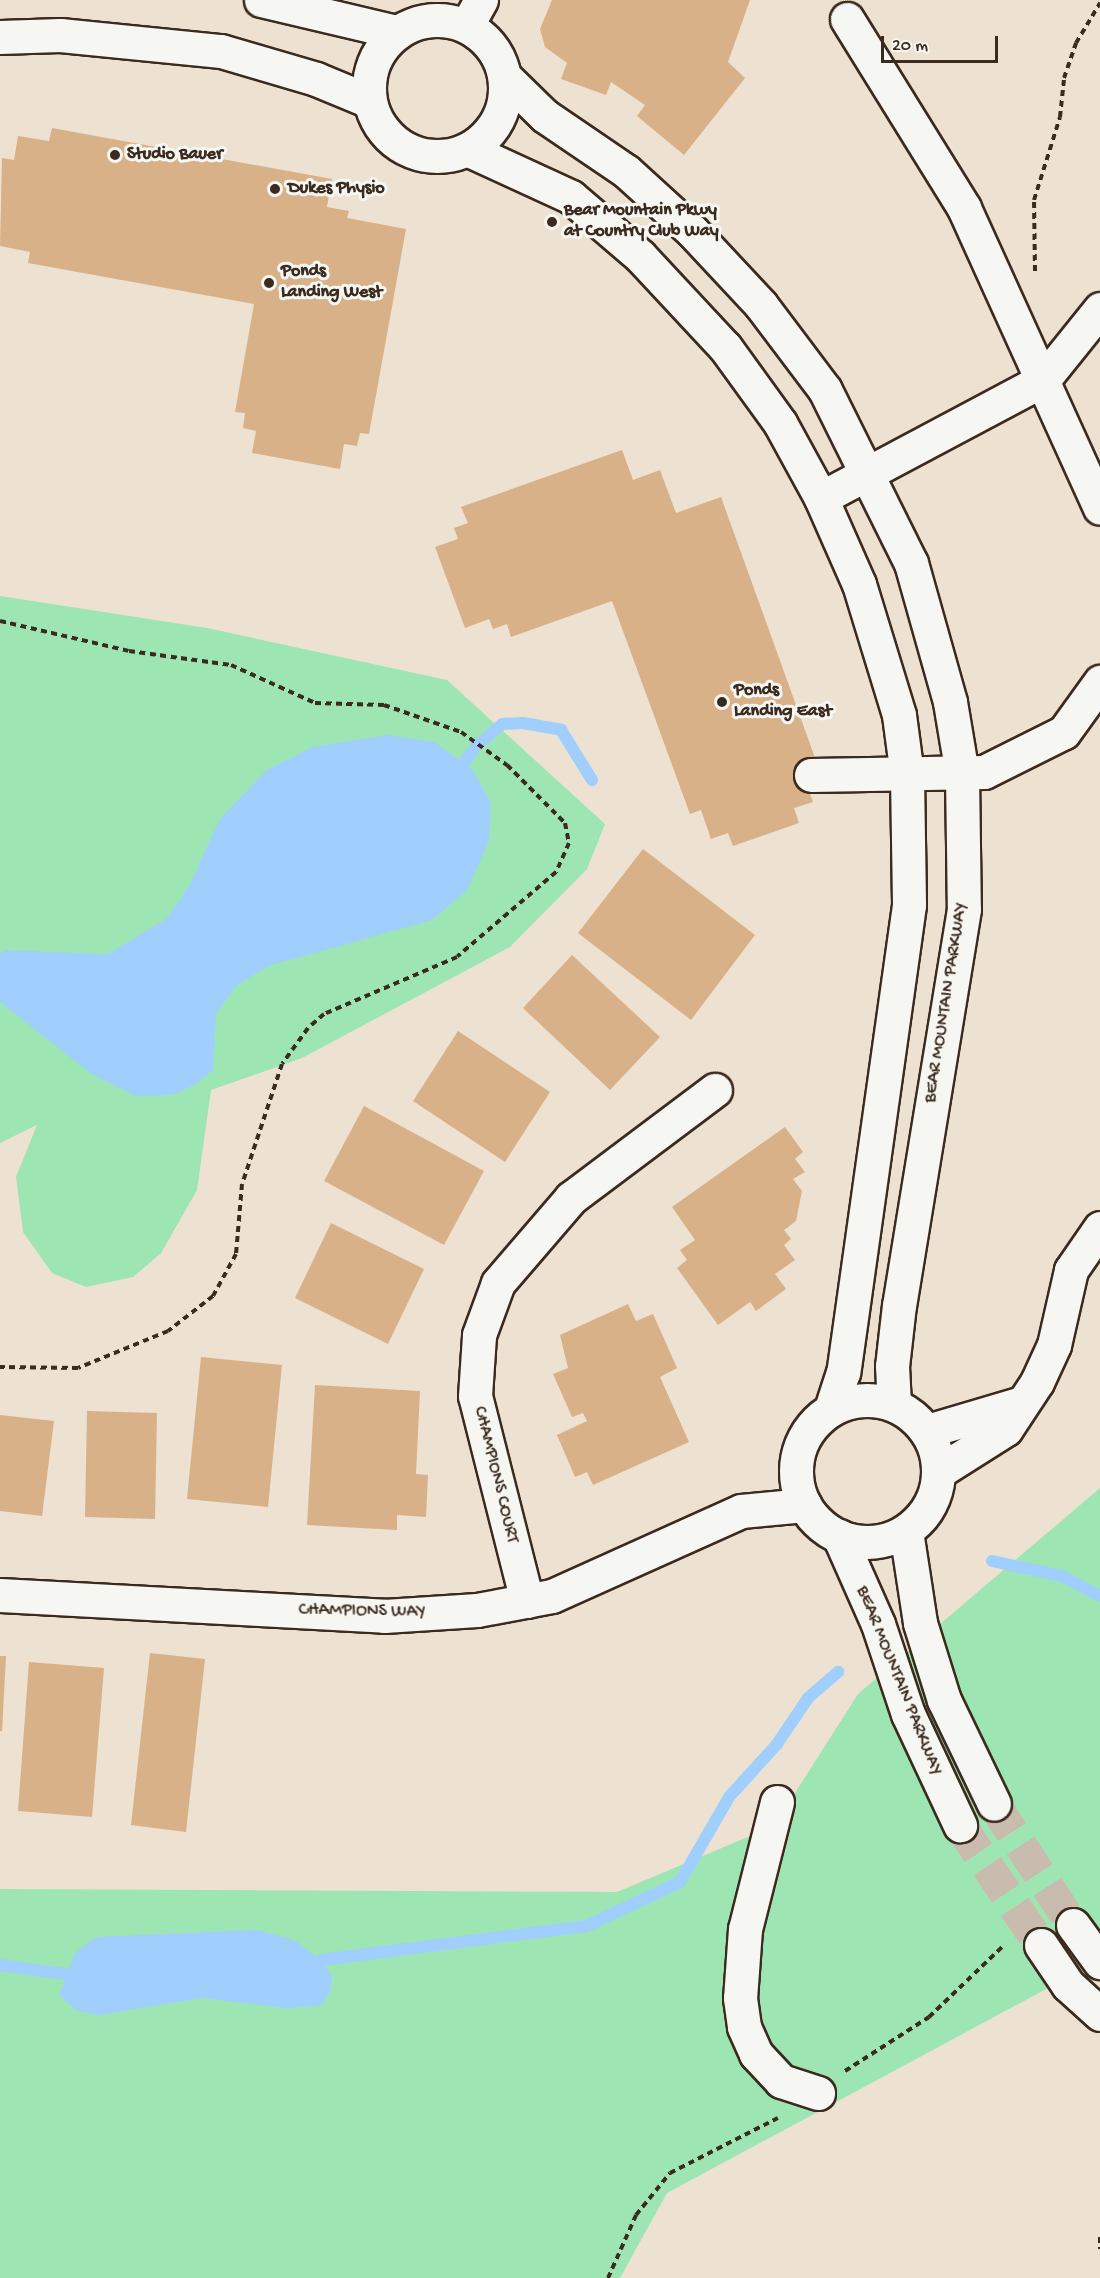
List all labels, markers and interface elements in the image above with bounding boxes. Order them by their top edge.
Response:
scale bar [884,24,1001,62]
text: 20 m [892,36,928,57]
place label: Studio Bauer [127,144,223,166]
marker: Studio Bauer [108,148,122,162]
place label: Dukes Physio [288,178,385,200]
marker: Dukes Physio [266,180,284,198]
place label: Bear Mountain Pkwy at Country Club Way [564,201,719,244]
marker: Bear Mountain Pkwy at Country Club Way [545,215,559,229]
place label: Ponds Landing West [281,262,382,304]
marker: Ponds Landing West [262,276,276,290]
place label: Ponds Landing East [734,681,832,724]
marker: Ponds Landing East [715,695,729,709]
street label: BEAR MOUNTAIN PARKWAY [921,901,973,1105]
street label: CHAMPIONS COURT [468,1405,522,1545]
street label: BEAR MOUNTAIN PARKWAY [850,1583,946,1779]
street label: CHAMPIONS WAY [298,1600,426,1624]

